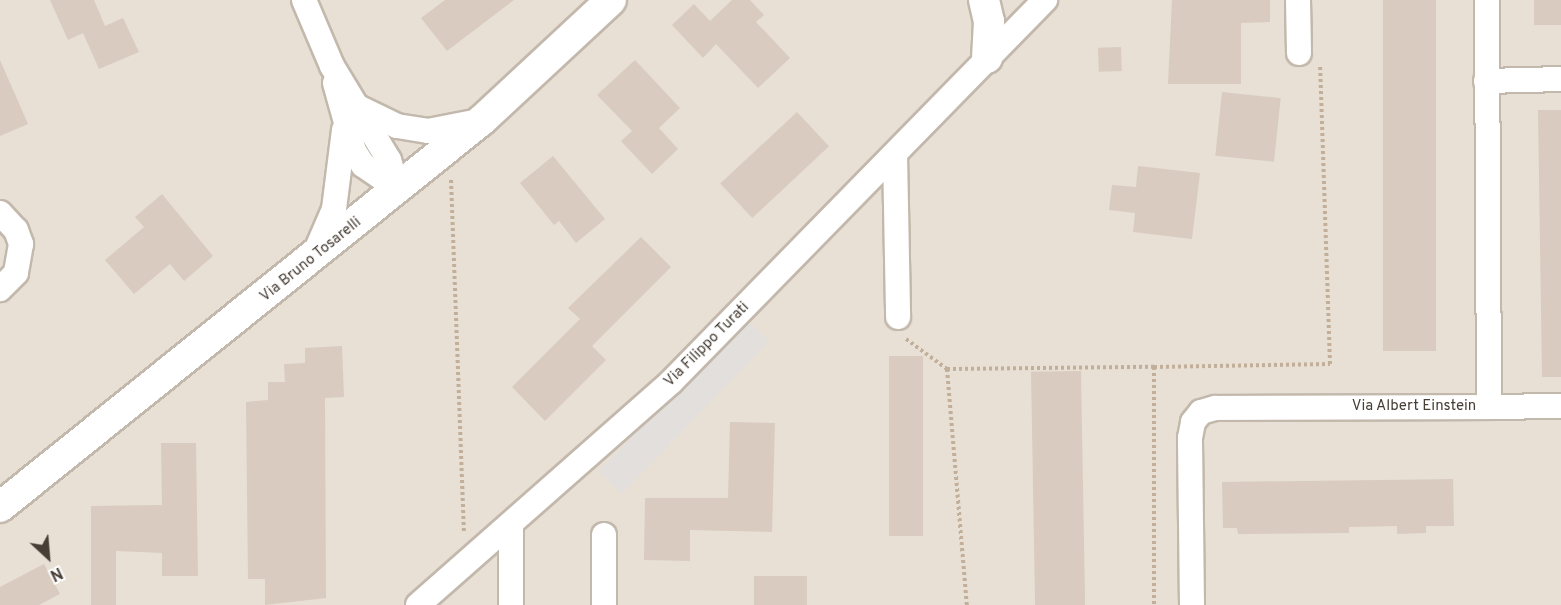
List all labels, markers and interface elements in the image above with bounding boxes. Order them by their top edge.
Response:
street label: Via Bruno Tosarelli [257,214,365,306]
street label: Via Filippo Turati [661,299,753,391]
street label: Via Albert Einstein [1351,398,1477,416]
north arrow [18,527,78,587]
text: N [46,562,65,585]

